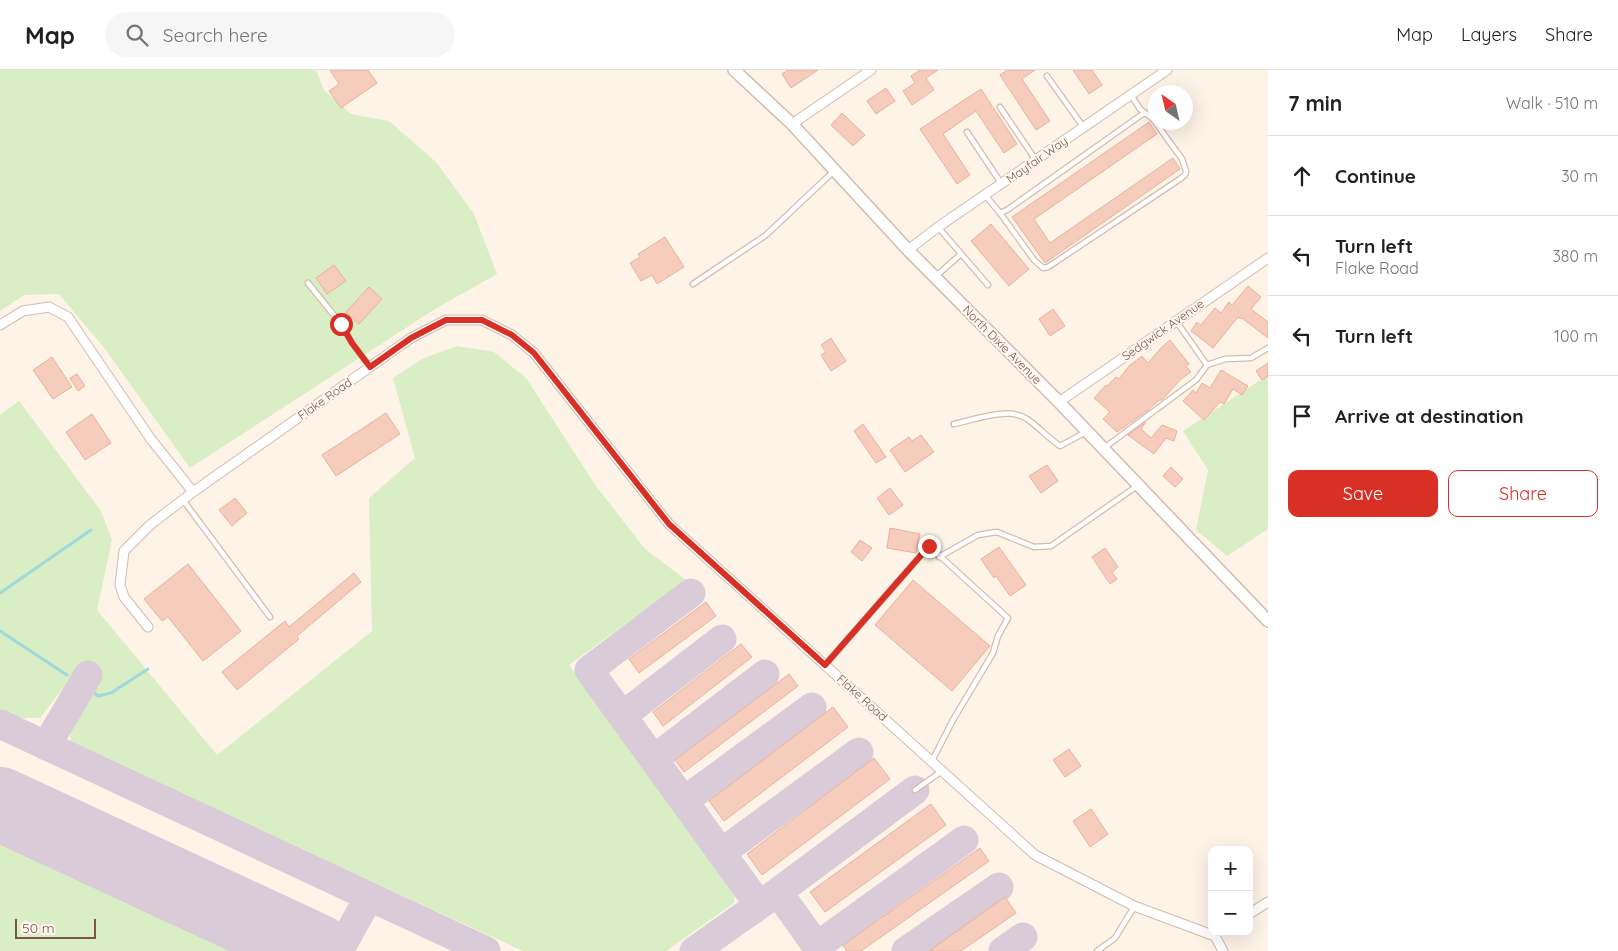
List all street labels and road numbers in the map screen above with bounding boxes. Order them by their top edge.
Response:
street label: Mayfair Way [1003,133,1070,186]
street label: Sedgwick Avenue [1119,296,1207,364]
street label: North Dixie Avenue [960,302,1045,387]
street label: Flake Road [295,374,355,423]
street label: Flake Road [834,671,891,724]

